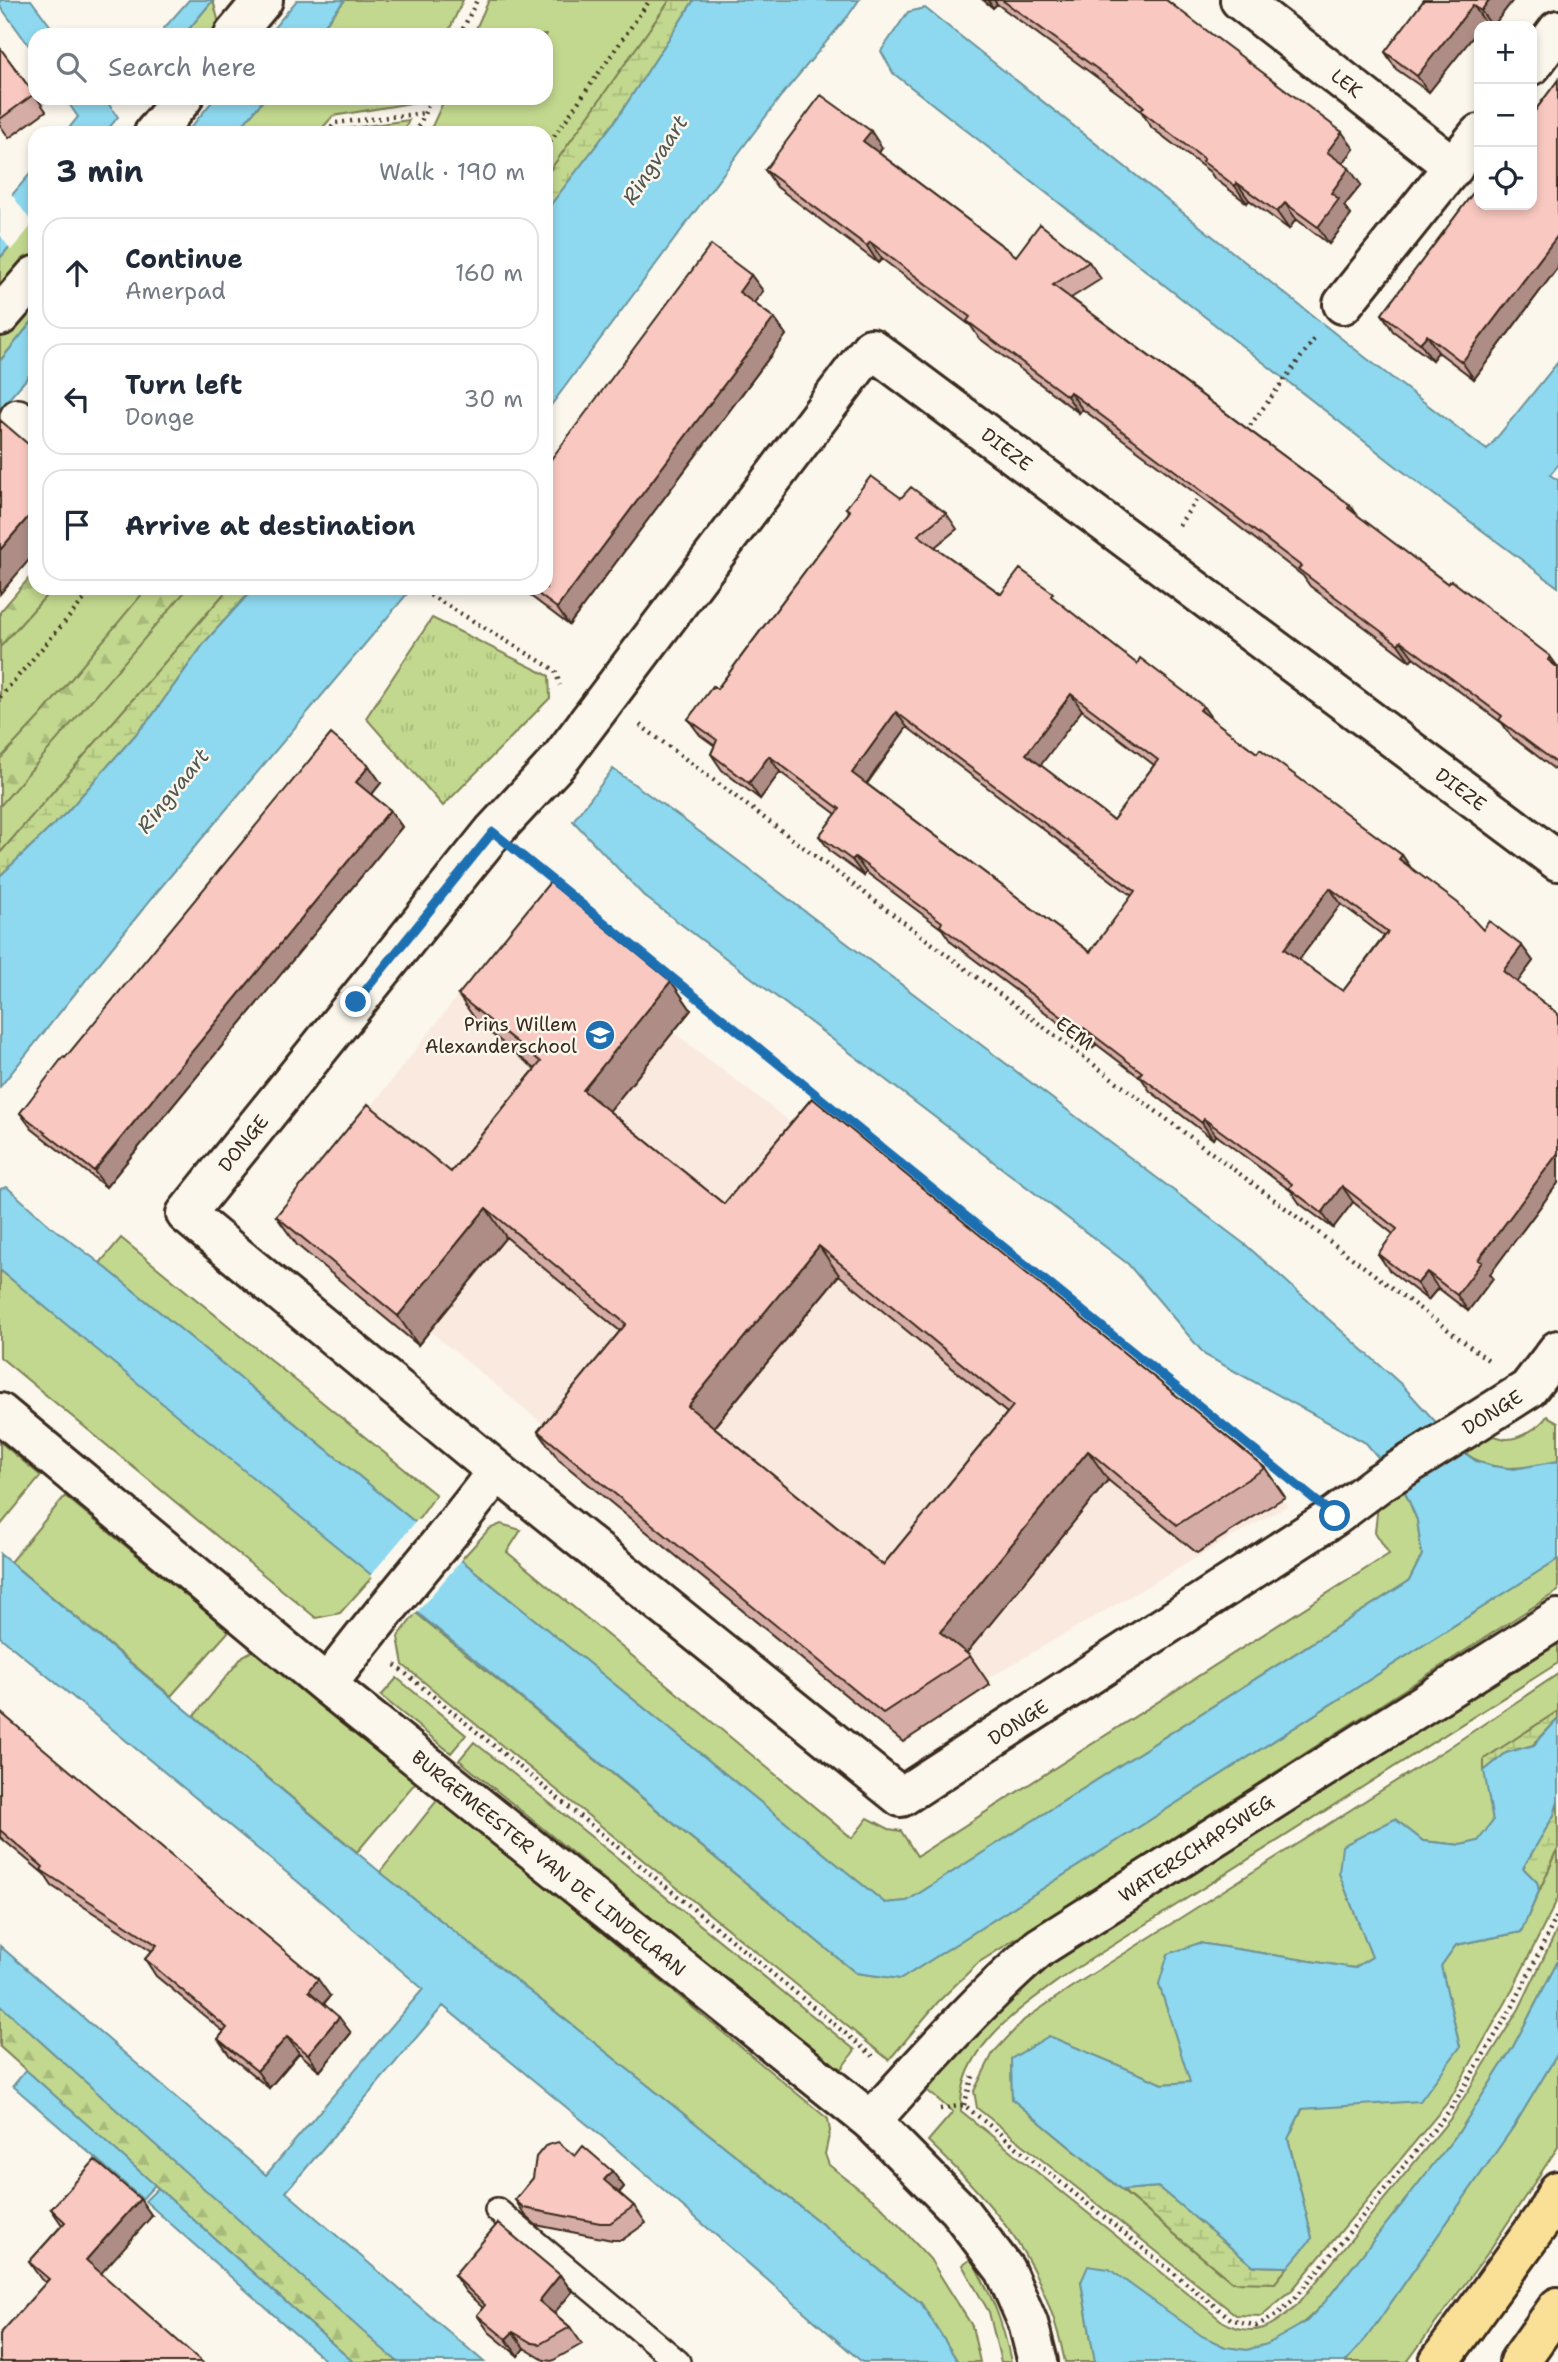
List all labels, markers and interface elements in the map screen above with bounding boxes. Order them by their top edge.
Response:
map controls [1474,21,1537,210]
button: + [1474,21,1537,84]
search box [28,28,553,105]
icon: search [52,48,90,86]
text: Search here [108,49,257,84]
street label: LEK [1326,63,1368,104]
button: − [1474,84,1537,147]
water label: Ringvaart [616,109,695,210]
button: locate [1474,147,1537,210]
text: 3 min [56,151,143,192]
text: Walk · 190 m [379,157,525,187]
text: Continue [125,241,243,276]
icon: ahead [58,254,96,292]
text: 160 m [455,258,523,288]
text: Amerpad [125,276,226,306]
text: Turn left [125,367,242,402]
icon: left [58,380,96,418]
text: 30 m [464,384,523,414]
text: Donge [125,402,195,432]
street label: DIEZE [976,422,1037,477]
icon: arrive [58,506,96,544]
text: Arrive at destination [125,508,415,543]
water label: Ringvaart [130,742,216,839]
street label: DIEZE [1430,762,1491,817]
route end [340,986,371,1017]
street label: EEM [1051,1011,1099,1056]
place label: Prins Willem Alexanderschool [425,1012,577,1059]
school or university icon: Prins Willem Alexanderschool [583,1018,617,1052]
street label: DONGE [213,1109,274,1177]
street label: DONGE [1457,1384,1527,1441]
route start [1319,1500,1350,1531]
street label: DONGE [984,1694,1053,1751]
street label: BURGEMEESTER VAN DE LINDELAAN [406,1745,691,1982]
street label: WATERSCHAPSWEG [1114,1789,1279,1908]

